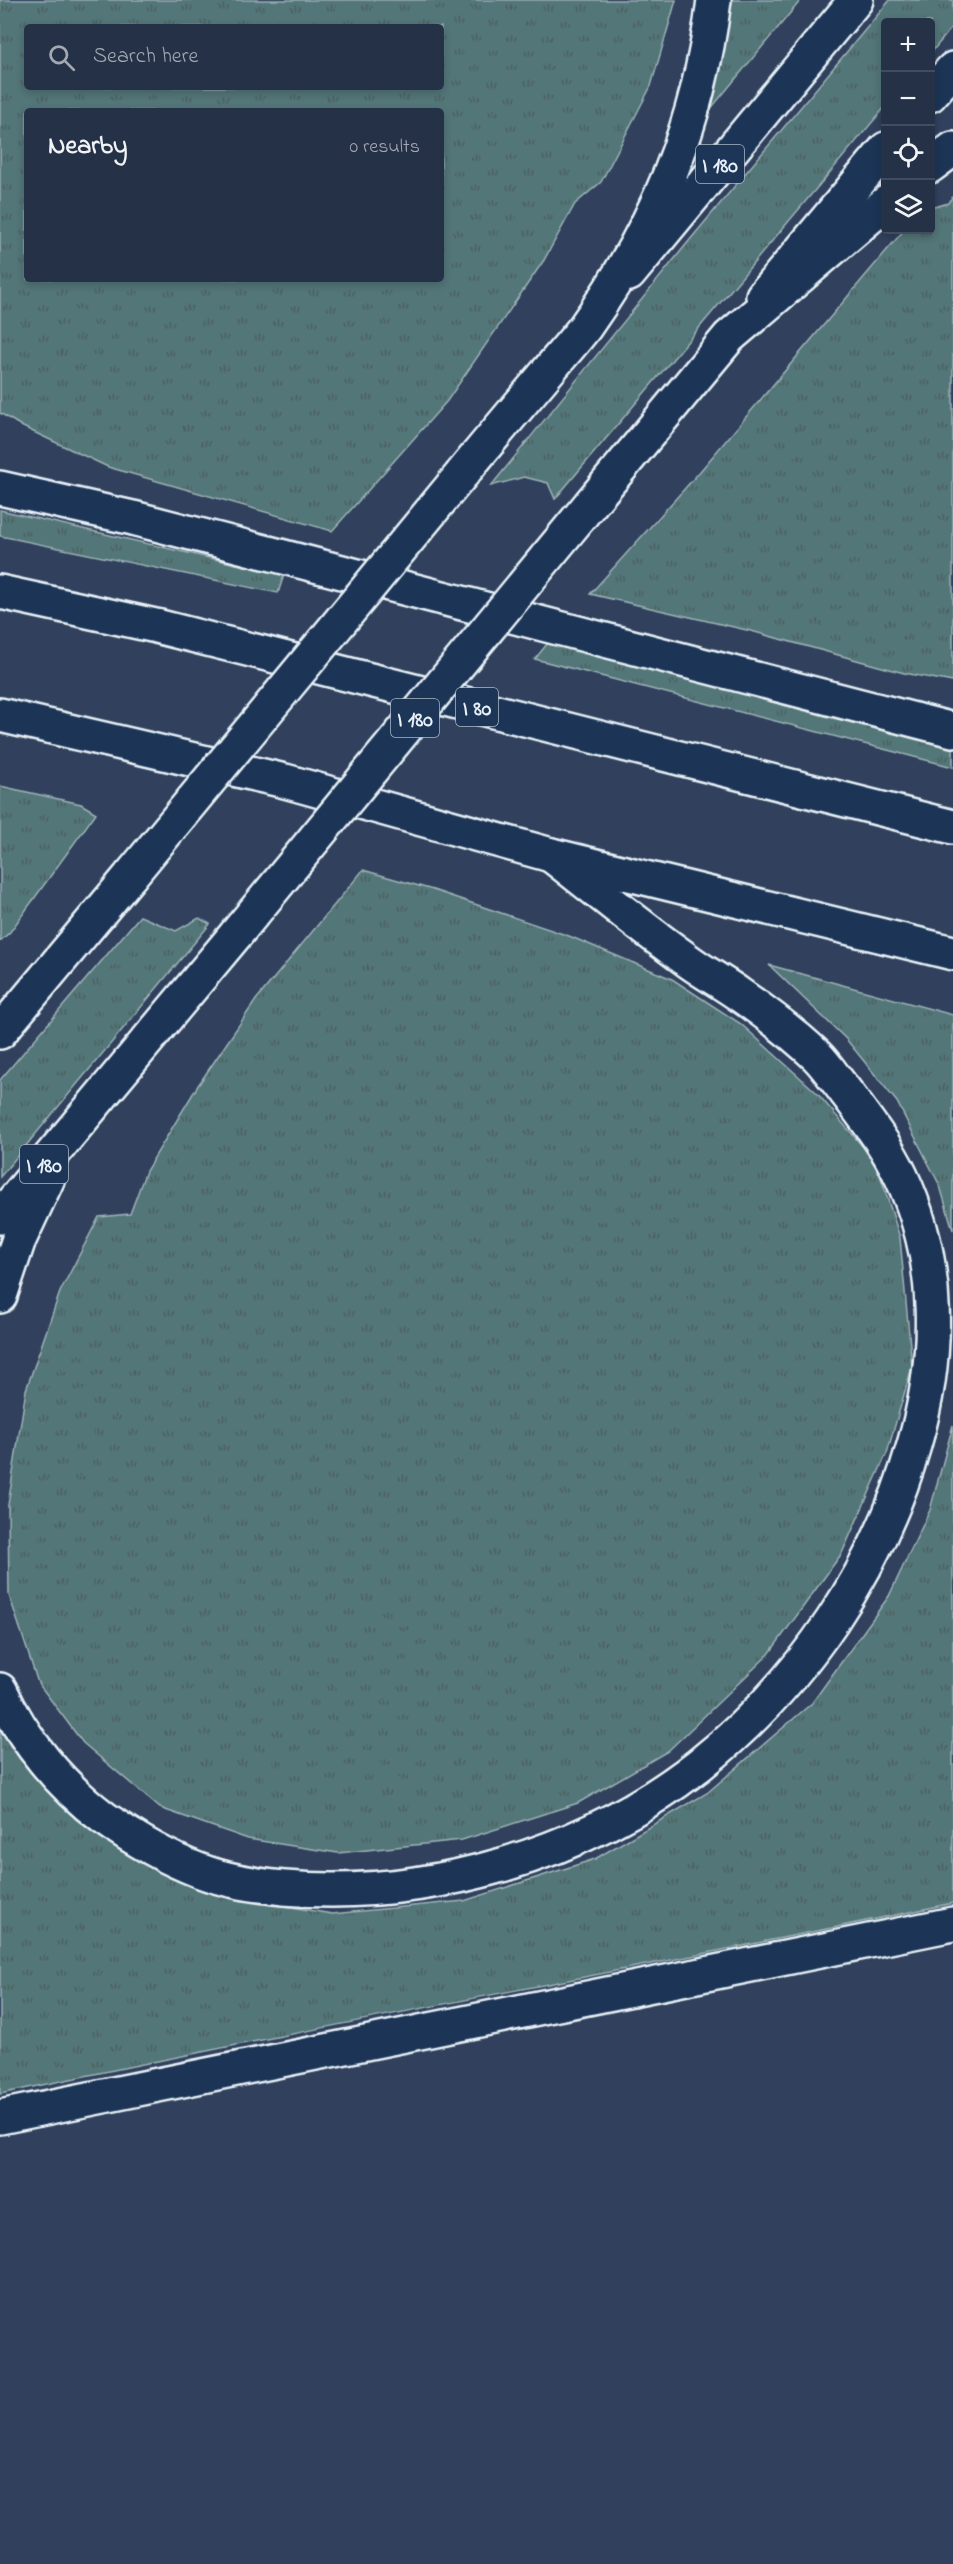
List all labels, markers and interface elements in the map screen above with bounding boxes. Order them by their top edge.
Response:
map controls [881,18,935,234]
button: + [881,18,935,72]
search box [24,24,444,90]
icon: search [45,41,78,74]
text: Search here [93,41,198,73]
button: − [881,72,935,126]
button: locate [881,126,935,180]
text: Nearby [48,128,127,166]
text: 0 results [349,133,420,162]
road number: I 180 [696,145,744,183]
button: layers [881,180,935,234]
road number: I 80 [456,688,498,726]
road number: I 180 [391,699,439,737]
road number: I 180 [20,1145,68,1183]

